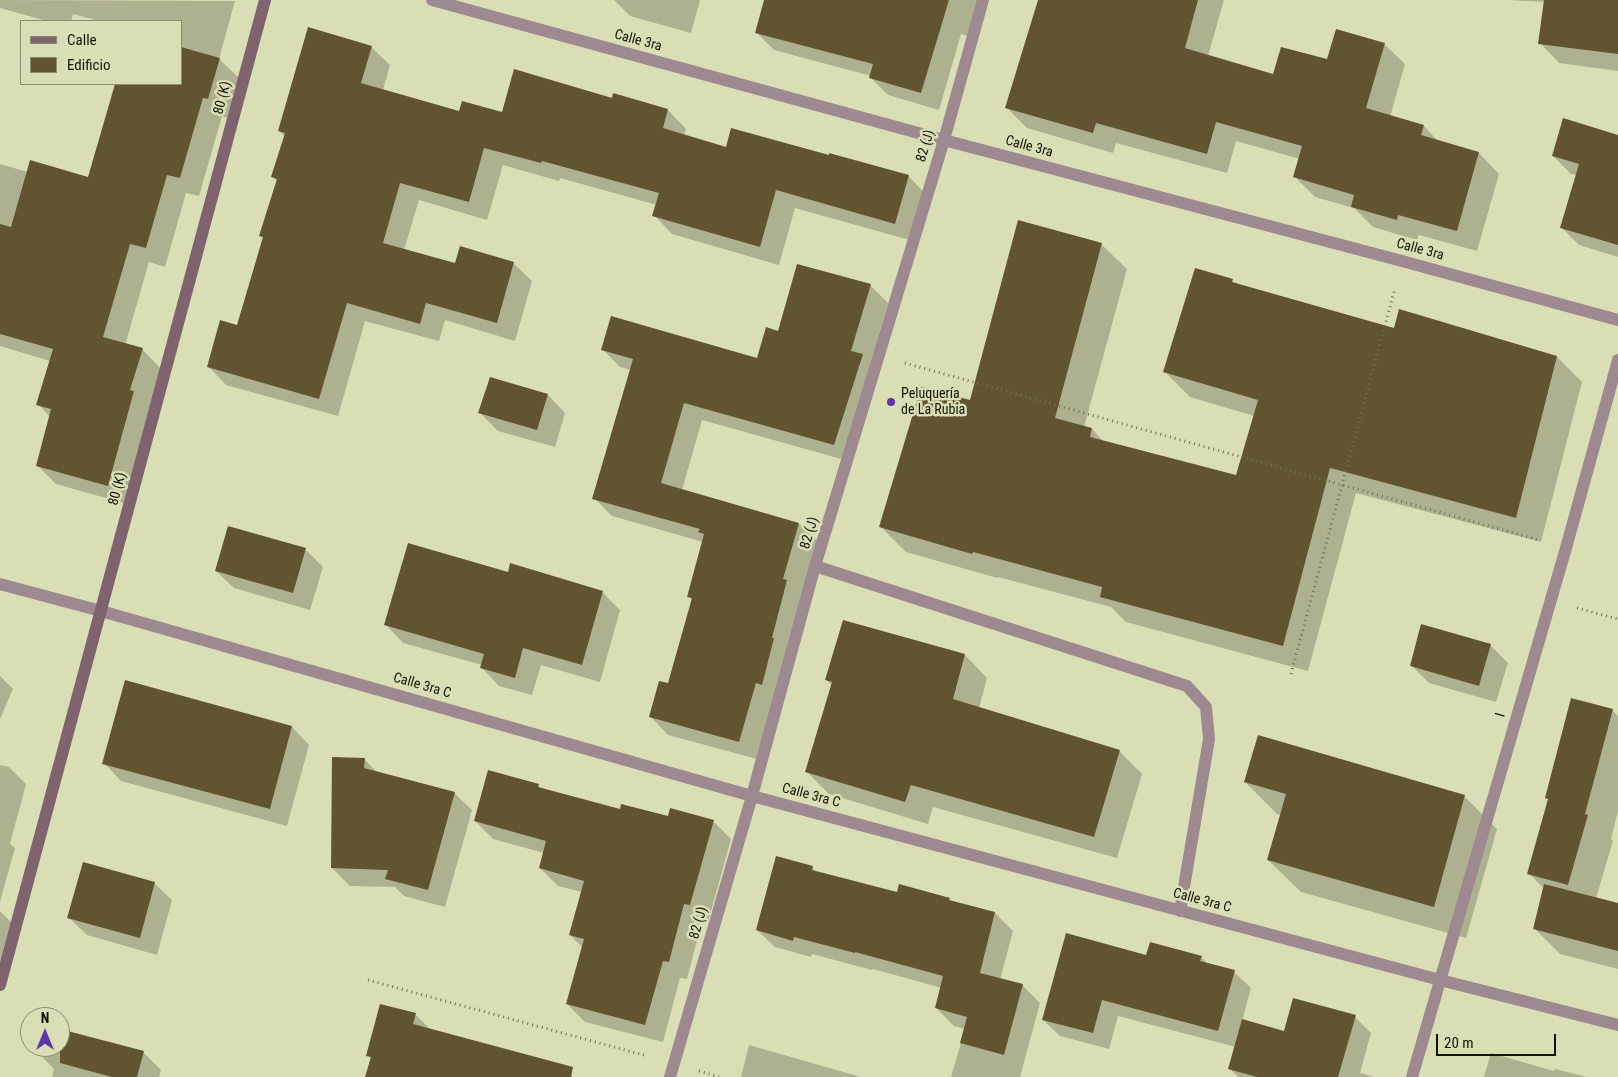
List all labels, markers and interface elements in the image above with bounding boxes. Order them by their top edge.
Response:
legend [20,20,182,85]
street label: Calle 3ra [612,27,664,55]
text: Calle [67,31,97,49]
text: Edificio [67,56,110,74]
street label: 80 (K) [211,80,235,116]
street label: 82 (J) [913,128,939,164]
street label: Calle 3ra [1003,133,1055,161]
street label: Calle 3ra [1394,236,1446,264]
place label: Peluquería de La Rubia [901,386,965,418]
marker: Peluquería de La Rubia [885,396,897,408]
street label: 80 (K) [106,471,130,507]
street label: 82 (J) [797,515,823,551]
street label: Calle 3ra C [391,670,453,702]
street label: I [1492,711,1510,719]
street label: Calle 3ra C [780,780,842,812]
street label: Calle 3ra C [1171,885,1233,917]
street label: 82 (J) [686,905,712,941]
north arrow [20,1007,70,1057]
text: N [41,1010,49,1026]
scale bar [1438,1024,1558,1056]
text: 20 m [1444,1034,1474,1052]

